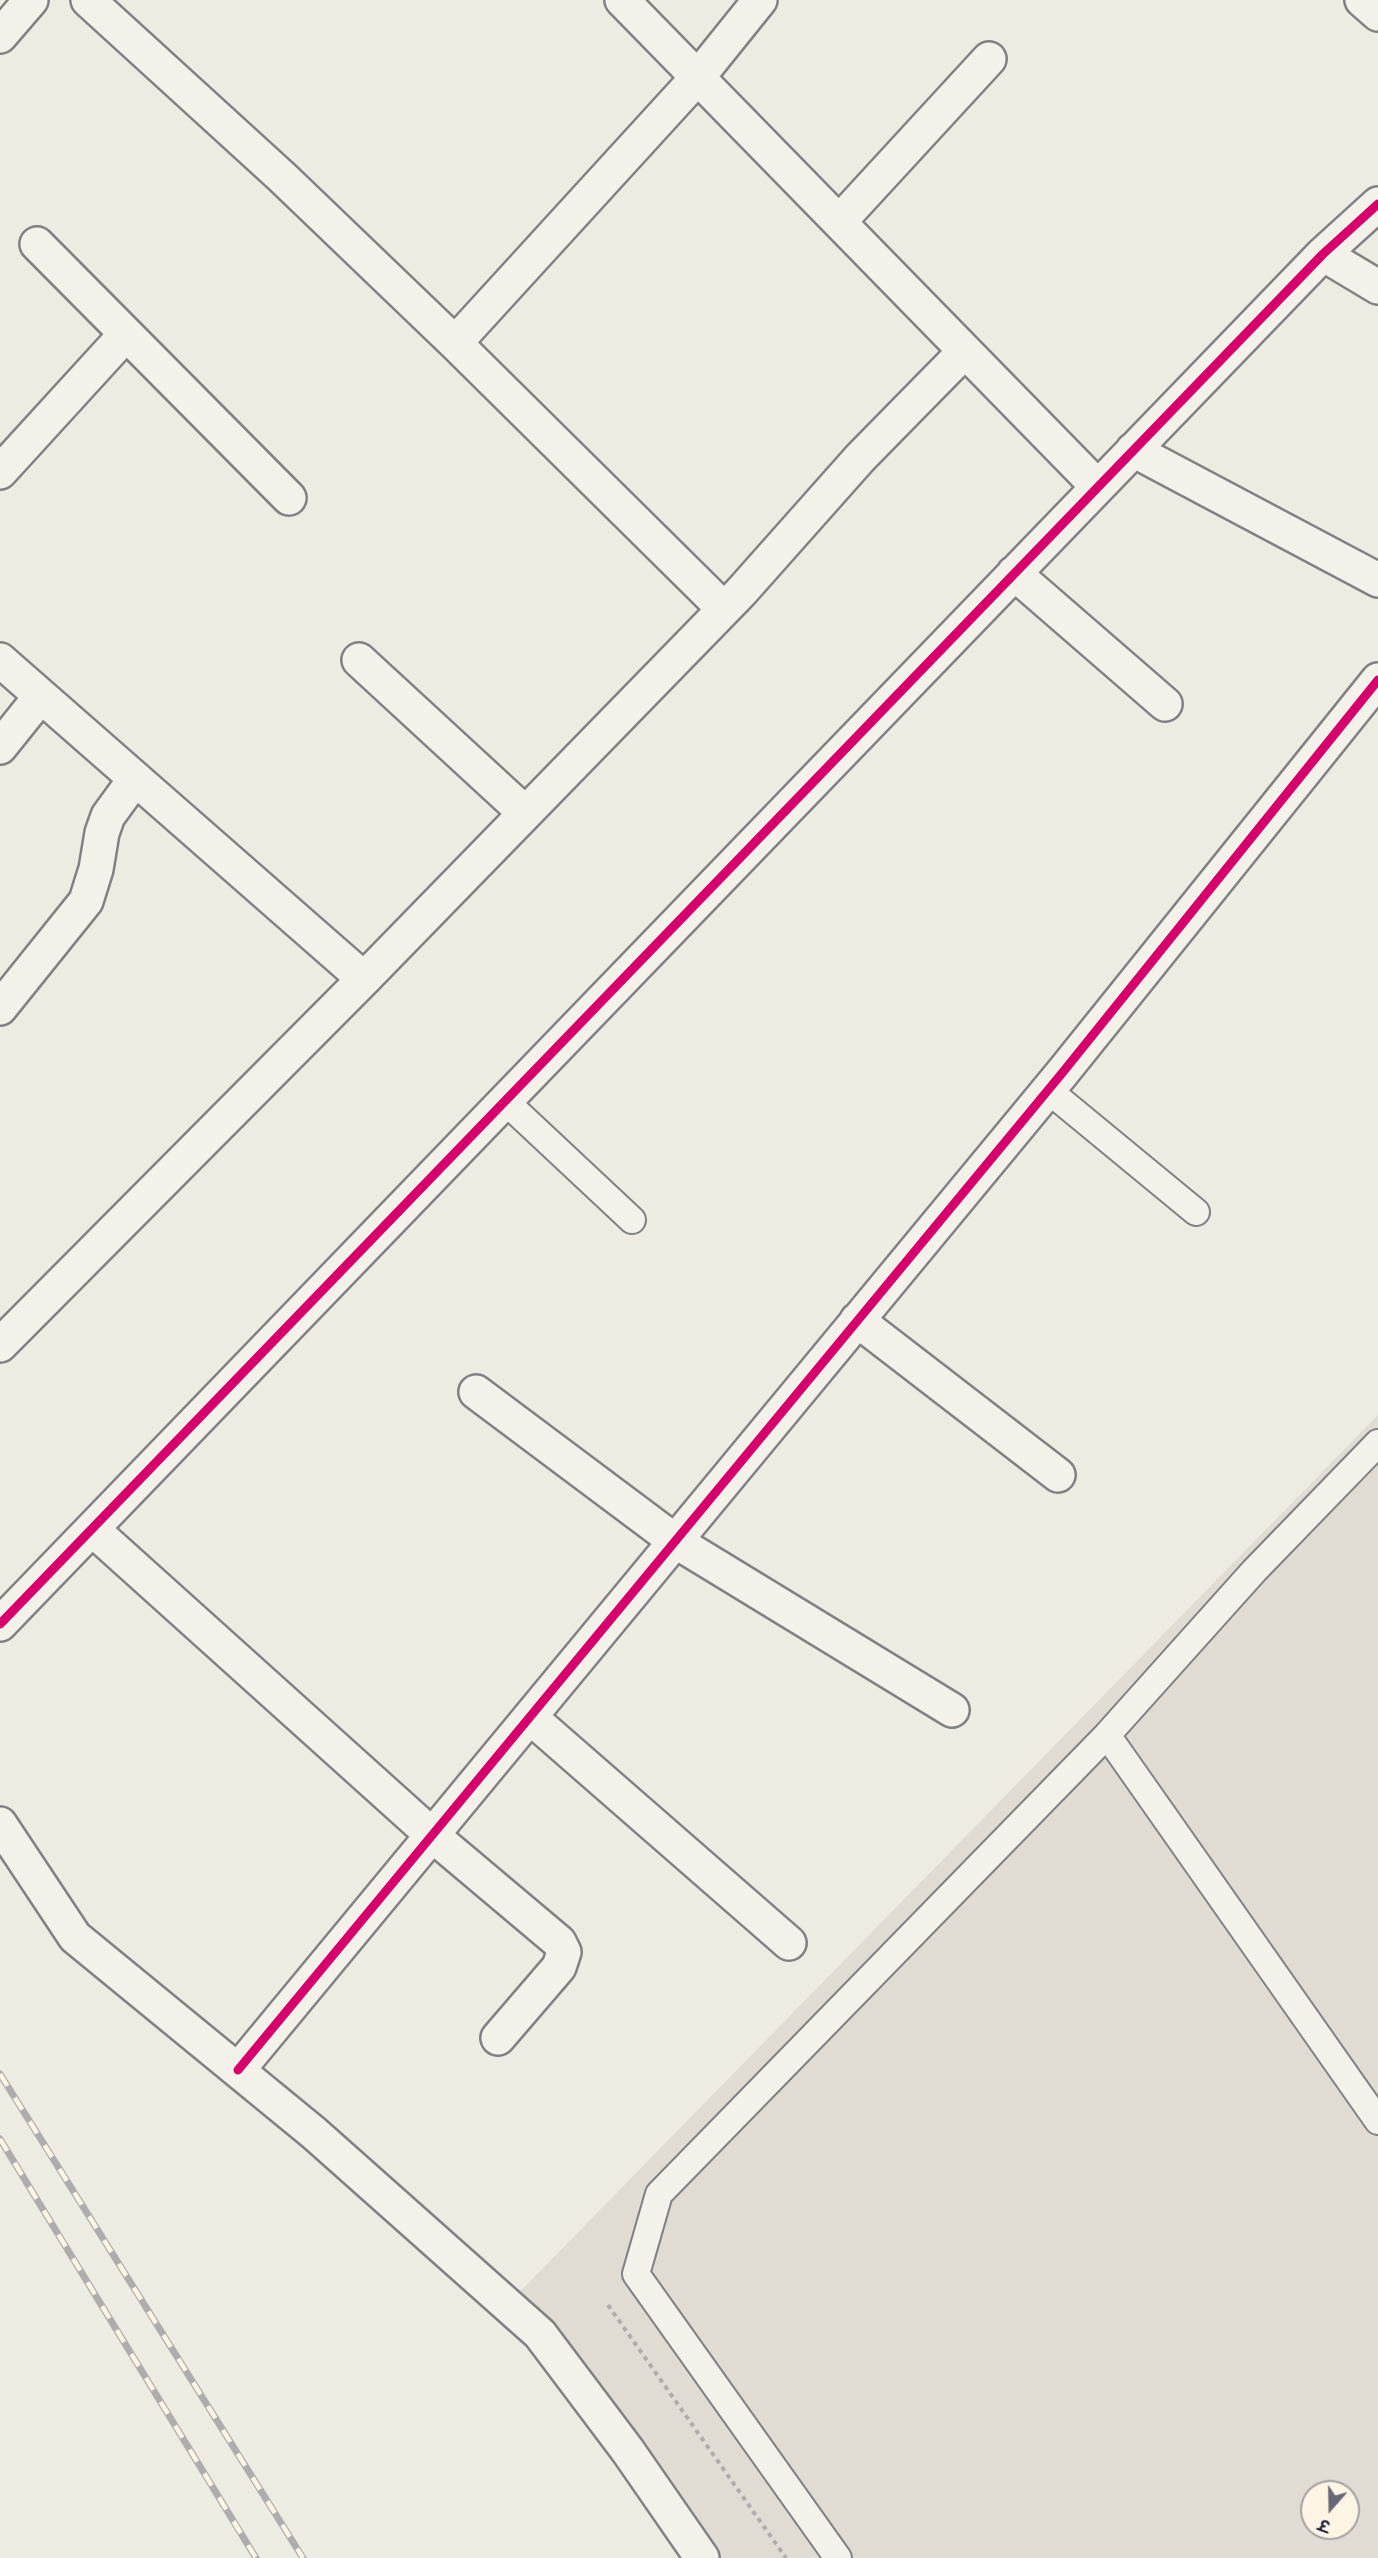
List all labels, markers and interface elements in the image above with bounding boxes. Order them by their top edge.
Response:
north arrow [1300,2480,1360,2540]
text: उ [1316,2513,1333,2537]

